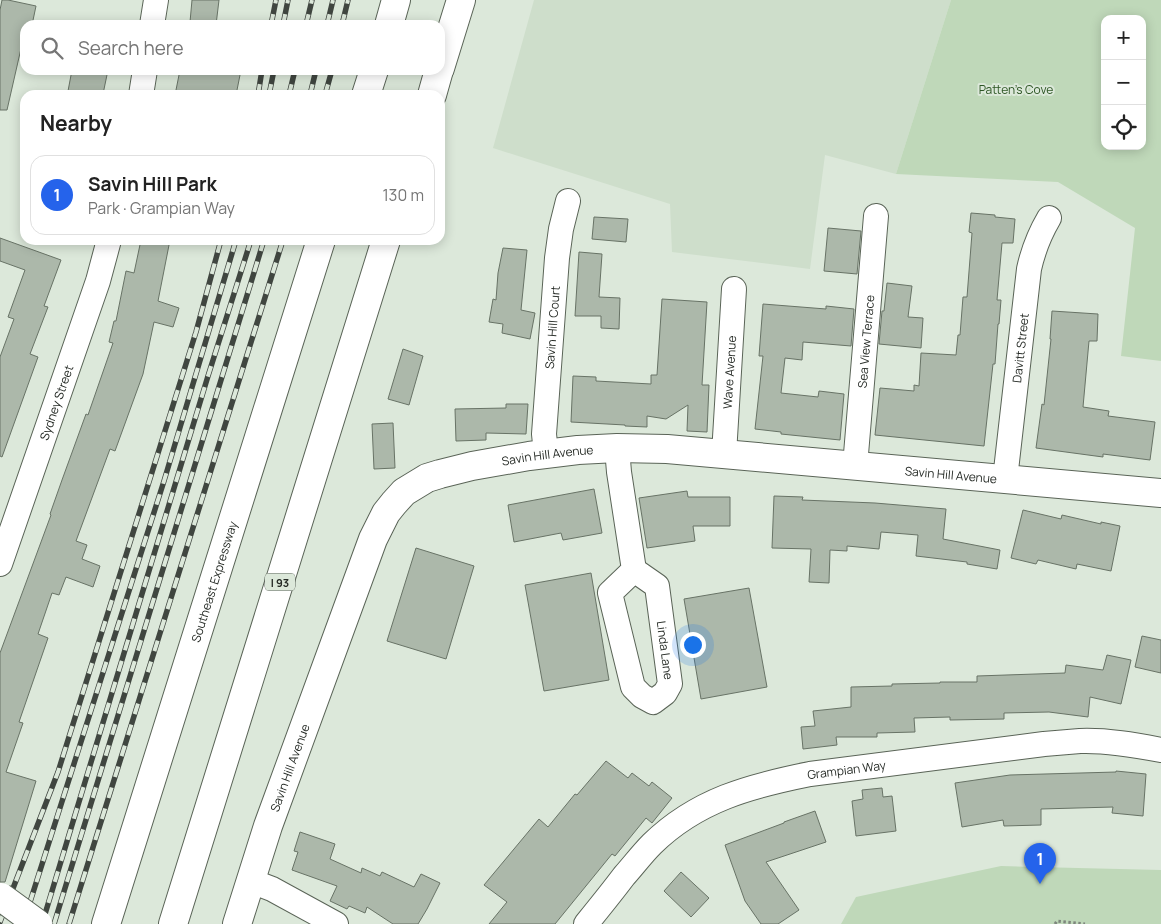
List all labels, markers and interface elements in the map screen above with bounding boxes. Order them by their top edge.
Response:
map controls [1101,15,1146,150]
button: + [1101,15,1146,60]
search box [20,20,445,75]
icon: search [38,34,66,62]
text: Search here [78,35,184,61]
button: − [1101,60,1146,105]
park label: Patten's Cove [979,81,1053,98]
button: locate [1101,105,1146,150]
text: Nearby [40,109,112,137]
text: Savin Hill Park [88,171,217,197]
text: 1 [53,184,61,206]
text: 130 m [382,184,424,206]
text: Park · Grampian Way [88,197,235,219]
street label: Savin Hill Court [540,285,563,370]
street label: Sea View Terrace [853,294,878,389]
street label: Davitt Street [1008,312,1032,384]
street label: Wave Avenue [718,335,740,409]
street label: Sydney Street [35,362,77,442]
street label: Savin Hill Avenue [500,441,594,469]
street label: Savin Hill Avenue [904,462,998,487]
street label: Southeast Expressway [187,518,241,644]
road number: I 93 [265,574,295,590]
street label: Linda Lane [653,620,678,681]
your location [680,632,706,658]
street label: Savin Hill Avenue [266,721,313,814]
street label: Grampian Way [806,756,887,783]
pin: 1 [1024,843,1056,884]

